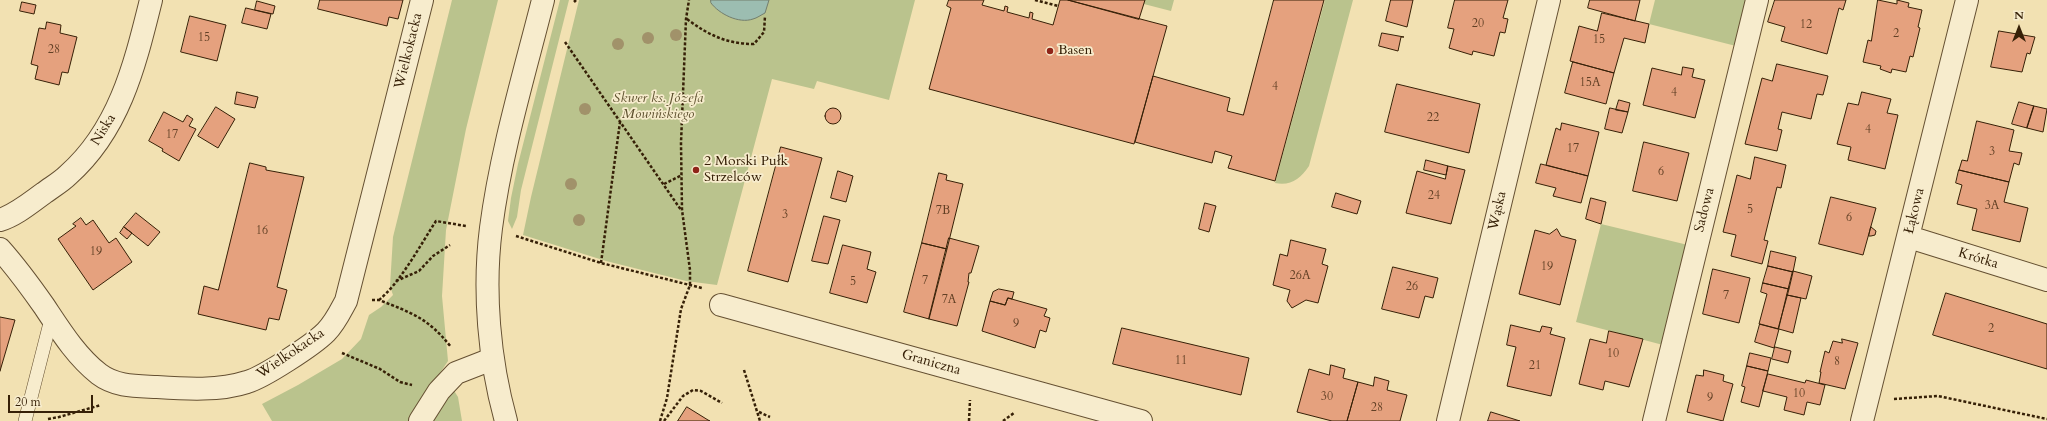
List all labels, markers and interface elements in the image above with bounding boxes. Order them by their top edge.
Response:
north arrow [1999,8,2039,48]
text: N [2014,8,2024,23]
street label: Wielkokacka [391,11,427,91]
house number: 20 [1472,17,1484,31]
house number: 12 [1800,18,1812,32]
house number: 2 [1893,27,1899,41]
house number: 15 [198,31,210,45]
house number: 15 [1593,33,1605,47]
house number: 28 [48,43,60,57]
place label: Basen [1058,43,1093,59]
marker: Basen [1045,46,1055,56]
house number: 15A [1580,76,1600,90]
house number: 4 [1272,80,1278,94]
house number: 4 [1671,86,1677,100]
park label: Skwer ks. Józefa Mowińskiego [613,91,703,124]
street label: Niska [88,111,120,149]
house number: 22 [1427,111,1439,125]
house number: 4 [1865,123,1871,137]
house number: 17 [166,128,178,142]
house number: 17 [1567,142,1579,156]
house number: 3 [1989,145,1995,159]
place label: 2 Morski Pułk Strzelców [704,154,788,186]
marker: 2 Morski Pułk Strzelców [691,165,701,175]
house number: 6 [1658,165,1664,179]
street label: Sadowa [1691,186,1719,234]
street label: Łąkowa [1901,186,1929,236]
house number: 24 [1428,189,1440,203]
street label: Wąska [1485,190,1511,232]
house number: 3A [1985,199,1999,213]
house number: 5 [1747,203,1753,217]
house number: 7B [936,204,950,218]
house number: 3 [782,208,788,222]
house number: 6 [1846,211,1852,225]
house number: 16 [256,224,268,238]
house number: 19 [90,245,102,259]
street label: Krótka [1956,245,2000,273]
house number: 19 [1541,260,1553,274]
house number: 26A [1290,269,1310,283]
house number: 7 [922,274,928,288]
house number: 5 [850,275,856,289]
house number: 26 [1406,280,1418,294]
house number: 7 [1723,289,1729,303]
house number: 7A [942,293,956,307]
house number: 9 [1013,317,1019,331]
house number: 2 [1988,322,1994,336]
street label: Wielkokacka [254,325,328,383]
street label: Graniczna [899,347,963,379]
house number: 10 [1607,347,1619,361]
house number: 11 [1175,354,1187,368]
house number: 8 [1834,355,1840,369]
house number: 21 [1529,359,1541,373]
scale bar [10,387,95,413]
house number: 10 [1793,387,1805,401]
house number: 30 [1321,390,1333,404]
house number: 9 [1707,391,1713,405]
text: 20 m [15,394,41,410]
house number: 28 [1371,401,1383,415]

